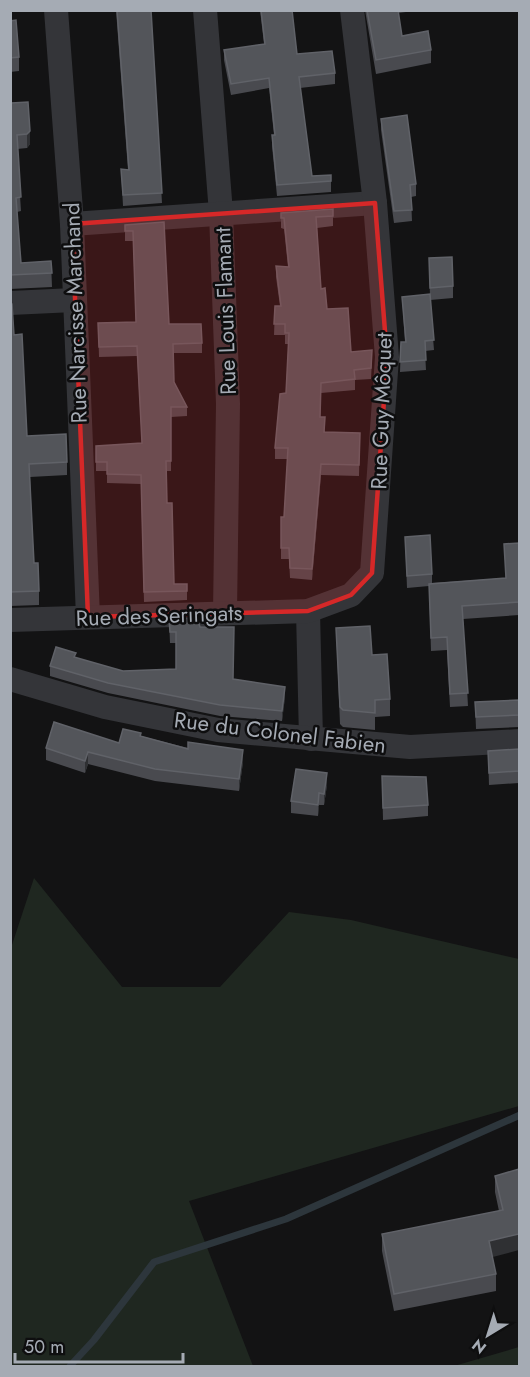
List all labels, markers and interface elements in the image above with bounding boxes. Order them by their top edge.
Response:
street label: Rue Narcisse Marchand [55,202,95,424]
street label: Rue Louis Flamant [206,226,244,395]
street label: Rue Guy Môquet [362,331,400,490]
street label: Rue des Seringats [75,596,243,634]
street label: Rue du Colonel Fabien [172,703,388,761]
north arrow [458,1305,518,1365]
scale bar [15,1326,183,1364]
text: N [467,1333,491,1359]
text: 50 m [24,1334,64,1360]

